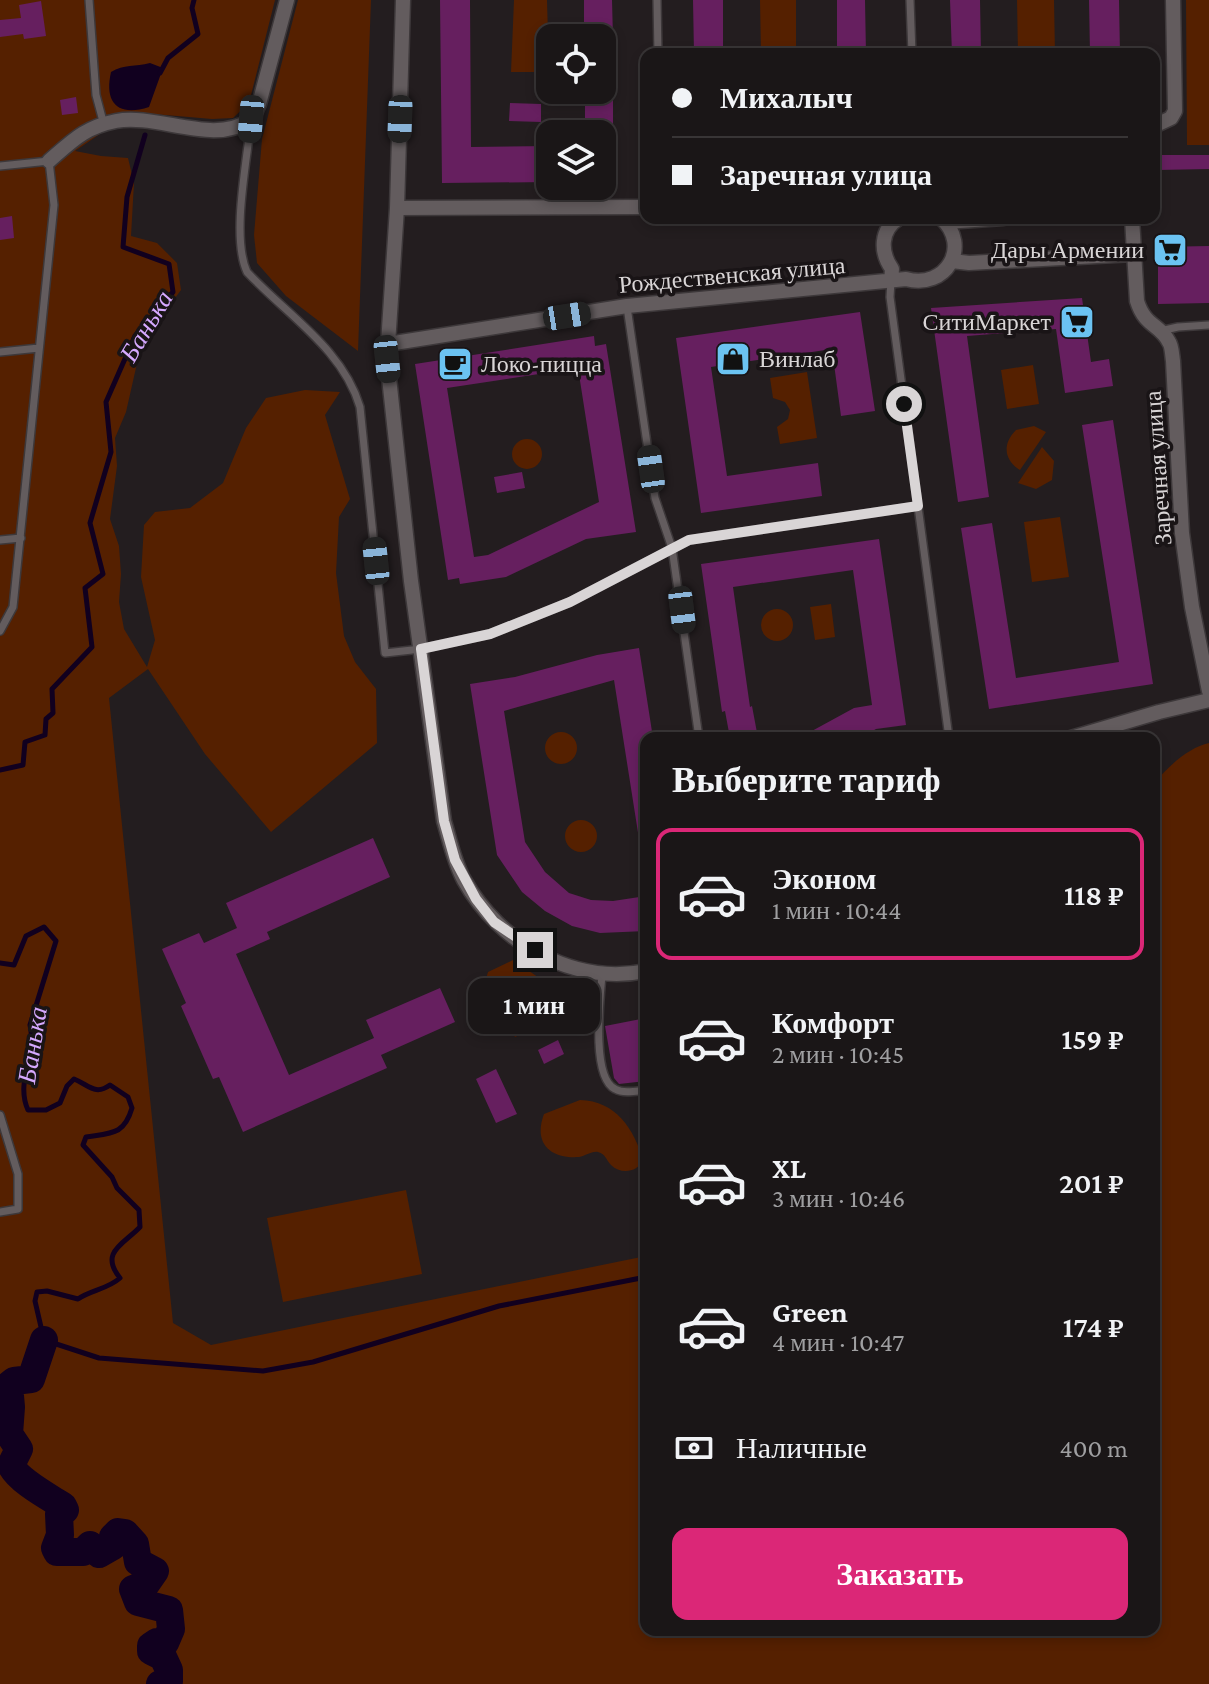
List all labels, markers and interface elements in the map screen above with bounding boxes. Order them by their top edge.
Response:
map controls [536,24,616,200]
button: locate [536,24,616,104]
text: Михалыч [720,81,853,114]
car [237,94,265,144]
car [387,95,413,143]
button: layers [536,120,616,200]
text: Заречная улица [720,158,932,191]
supermarket icon: Дары Армении [1151,231,1189,269]
place label: Дары Армении [991,236,1144,263]
street label: Рождественская улица [617,251,847,298]
water label: Банька [114,286,179,368]
car [541,300,593,332]
supermarket icon: СитиМаркет [1058,303,1096,341]
place label: СитиМаркет [923,308,1052,335]
car [373,334,401,384]
shop icon: Винлаб [714,340,752,378]
cafe icon: Локо-пицца [436,345,474,383]
place label: Винлаб [759,345,836,372]
place label: Локо-пицца [481,350,602,377]
route start [886,386,922,422]
street label: Заречная улица [1139,389,1176,546]
car [636,444,666,494]
car [362,536,390,586]
car [667,585,697,635]
text: Выберите тариф [672,760,941,800]
icon: car [676,858,748,930]
text: Эконом [772,862,876,895]
text: 118 ₽ [1064,878,1124,911]
text: 1 мин · 10:44 [772,896,902,925]
route end [517,932,553,968]
callout: 1 мин [469,978,601,1034]
text: 1 мин [503,991,565,1020]
icon: car [676,1002,748,1074]
water label: Банька [12,1004,53,1087]
text: Комфорт [772,1006,894,1039]
text: 159 ₽ [1062,1022,1124,1055]
text: 2 мин · 10:45 [772,1040,904,1069]
icon: car [676,1146,748,1218]
text: XL [772,1151,806,1184]
text: 201 ₽ [1059,1166,1124,1199]
text: 3 мин · 10:46 [772,1184,905,1213]
icon: car [676,1290,748,1362]
text: Green [772,1295,848,1328]
text: 174 ₽ [1063,1310,1124,1343]
text: 4 мин · 10:47 [772,1328,904,1357]
icon: cash [672,1426,716,1470]
text: Наличные [736,1431,867,1464]
text: 400 m [1060,1434,1128,1463]
button: Заказать [672,1528,1128,1620]

